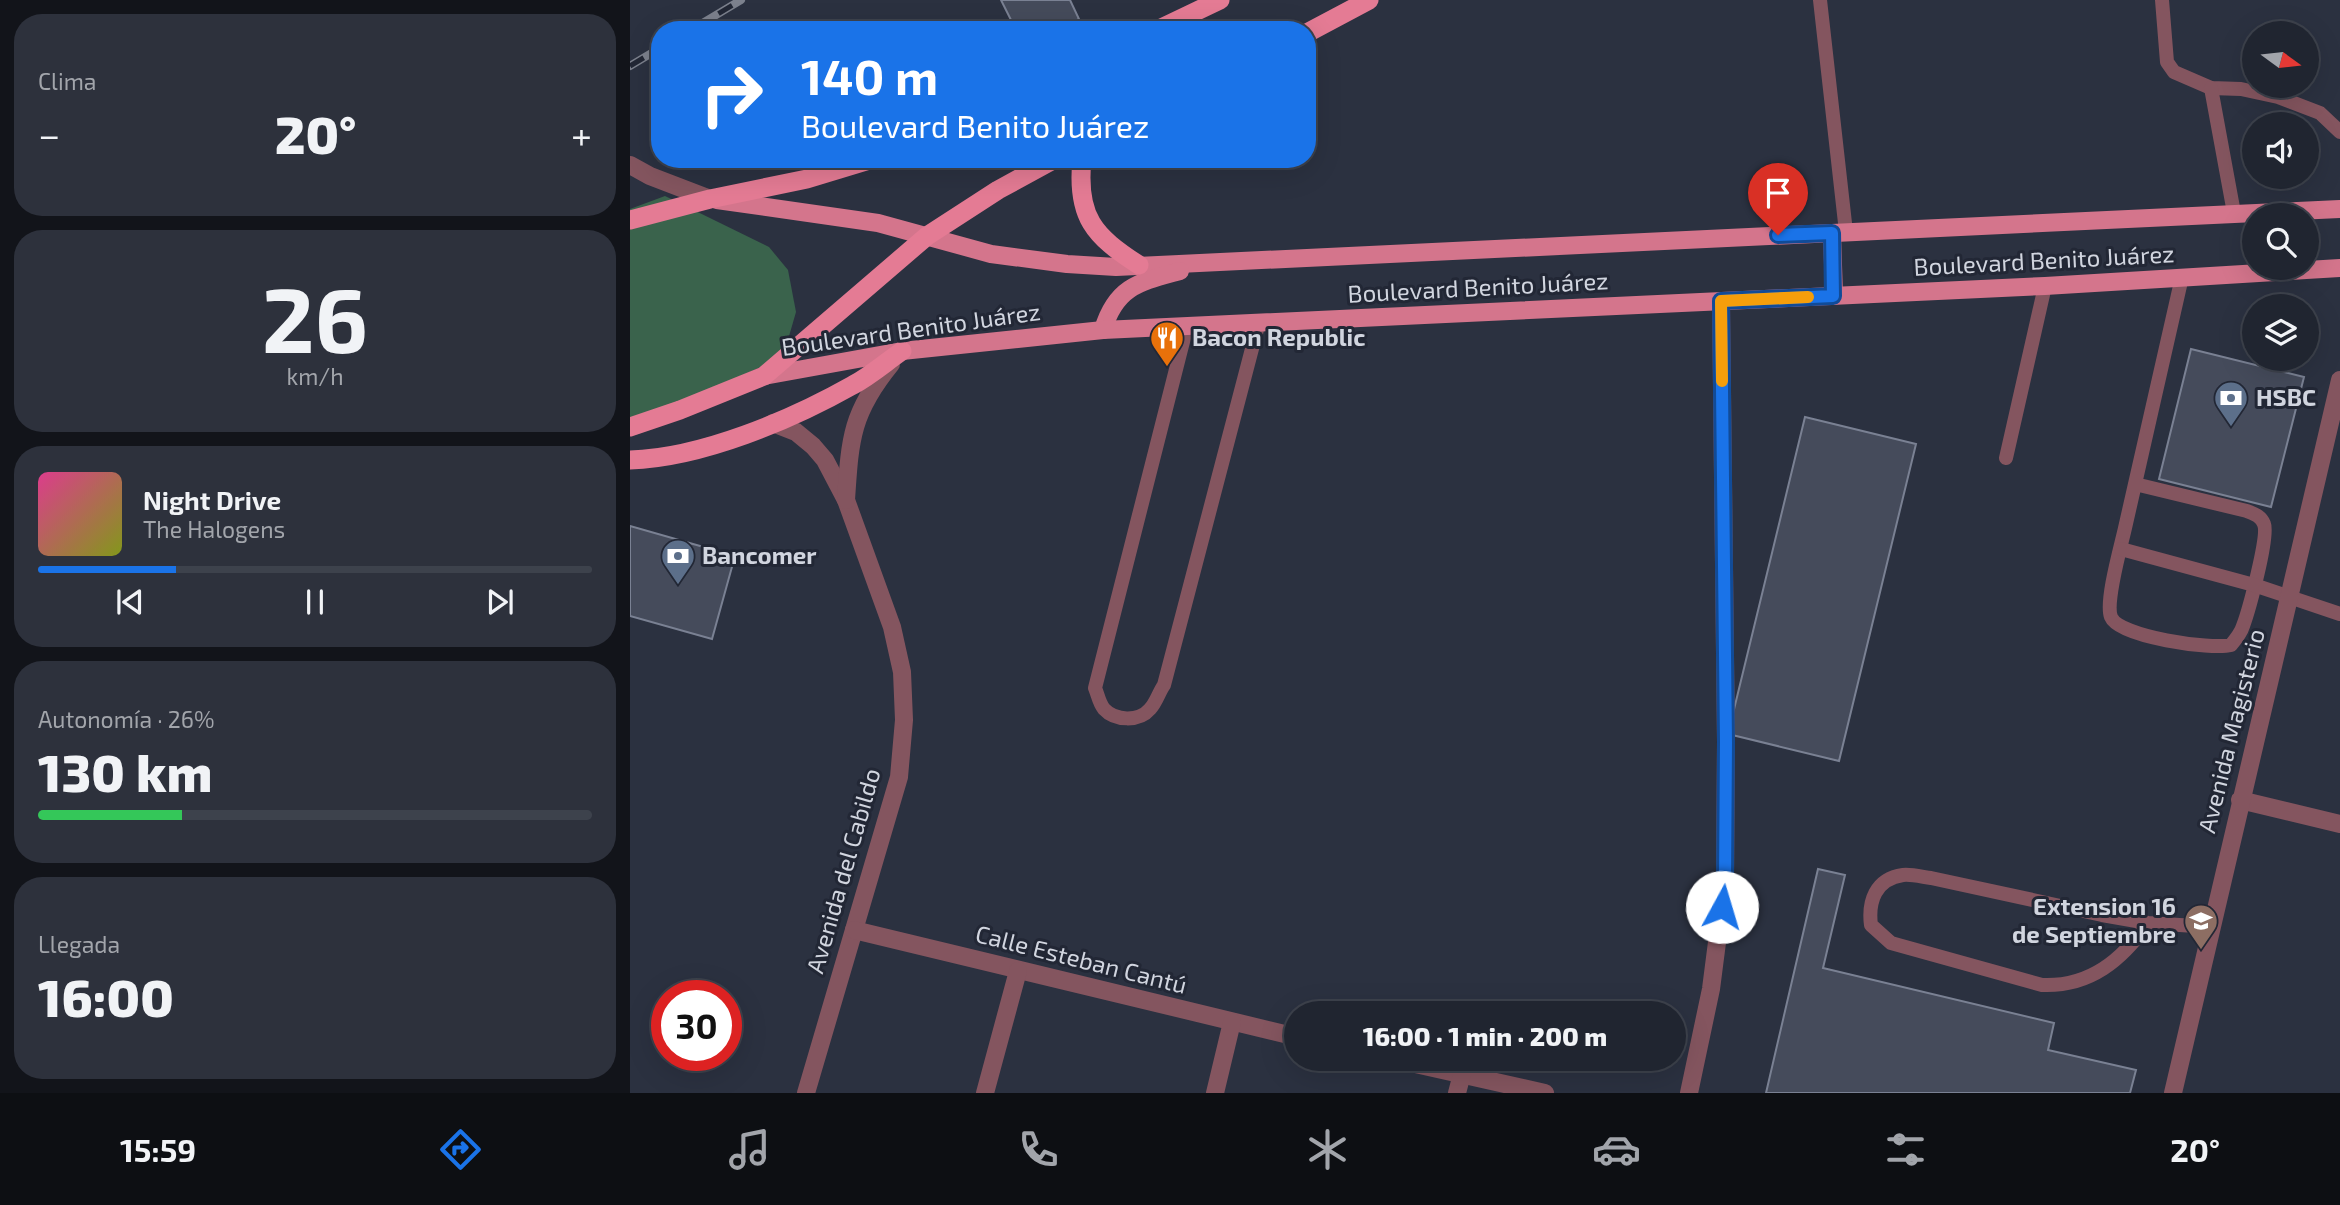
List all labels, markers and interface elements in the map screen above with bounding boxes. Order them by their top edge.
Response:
north arrow [2242,21,2319,98]
map controls [2242,21,2319,371]
text: 140 m [801,46,938,105]
icon: right [686,49,777,140]
text: Clima [38,67,96,95]
text: 20° [275,102,356,164]
text: Boulevard Benito Juárez [801,106,1149,144]
text: − [38,111,60,157]
text: + [571,111,592,157]
button: sound [2242,112,2319,189]
pin [1748,163,1808,235]
icon: arrive [1759,174,1797,212]
button: search [2242,203,2319,280]
street label: Boulevard Benito Juárez [1913,238,2175,281]
text: 26 [262,262,368,371]
street label: Boulevard Benito Juárez [1347,265,1609,308]
button: layers [2242,294,2319,371]
street label: Boulevard Benito Juárez [779,296,1042,361]
restaurant icon: Bacon Republic [1148,319,1186,368]
place label: Bacon Republic [1192,322,1365,351]
text: km/h [286,362,344,390]
bank icon: HSBC [2212,379,2250,428]
place label: HSBC [2256,382,2316,411]
text: Night Drive [143,484,281,515]
text: The Halogens [143,515,285,543]
bank icon: Bancomer [659,537,697,586]
place label: Bancomer [702,540,817,569]
icon: previous [111,583,149,621]
icon: pause [296,583,334,621]
icon: next [481,583,519,621]
street label: Avenida Magisterio [2191,626,2270,836]
text: Autonomía · 26% [38,705,215,733]
text: 130 km [38,740,212,802]
street label: Avenida del Cabildo [799,765,886,976]
position arrow [1685,870,1759,944]
place label: Extension 16 de Septiembre [2012,891,2176,948]
school or university icon: Extension 16 de Septiembre [2182,902,2220,951]
street label: Calle Esteban Cantú [973,918,1190,999]
text: Llegada [38,930,120,958]
text: 16:00 [38,965,174,1027]
speed limit sign: 30 [651,980,742,1071]
text: 16:00 · 1 min · 200 m [1363,1020,1607,1051]
icon: directions [436,1125,485,1174]
icon: music [725,1125,774,1174]
icon: phone [1014,1125,1063,1174]
icon: climate [1303,1125,1352,1174]
icon: car [1592,1125,1641,1174]
icon: filters [1881,1125,1930,1174]
text: 15:59 [120,1130,196,1168]
text: 20° [2170,1130,2220,1168]

